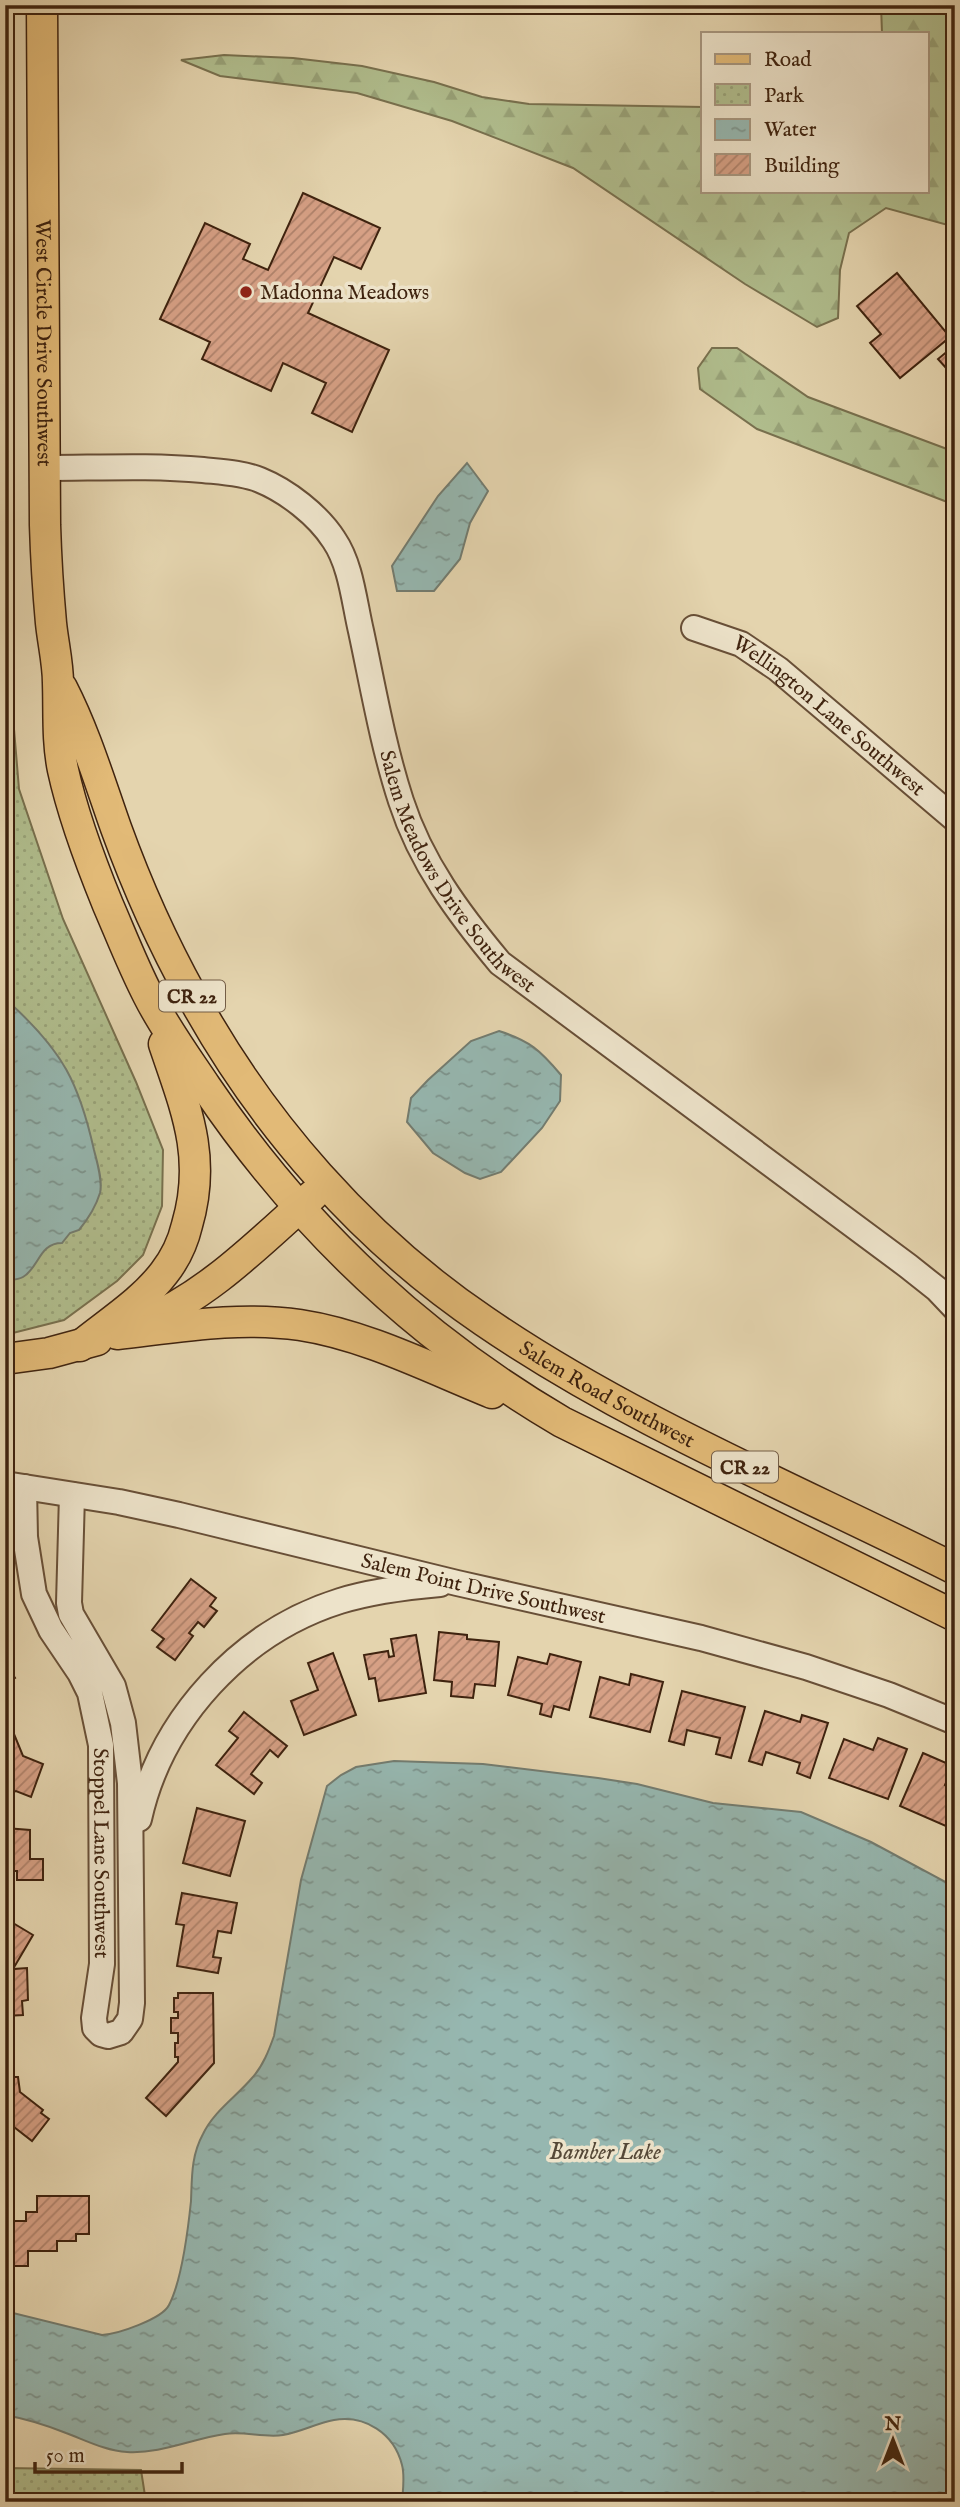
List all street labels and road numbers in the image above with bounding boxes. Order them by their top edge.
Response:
street label: West Circle Drive Southwest [28,219,57,467]
street label: Wellington Lane Southwest [727,630,930,803]
street label: Salem Meadows Drive Southwest [372,748,540,1000]
road number: CR 22 [159,980,225,1012]
street label: Salem Road Southwest [513,1336,699,1455]
road number: CR 22 [712,1452,778,1483]
street label: Salem Point Drive Southwest [358,1548,608,1631]
street label: Stoppel Lane Southwest [86,1748,114,1958]

